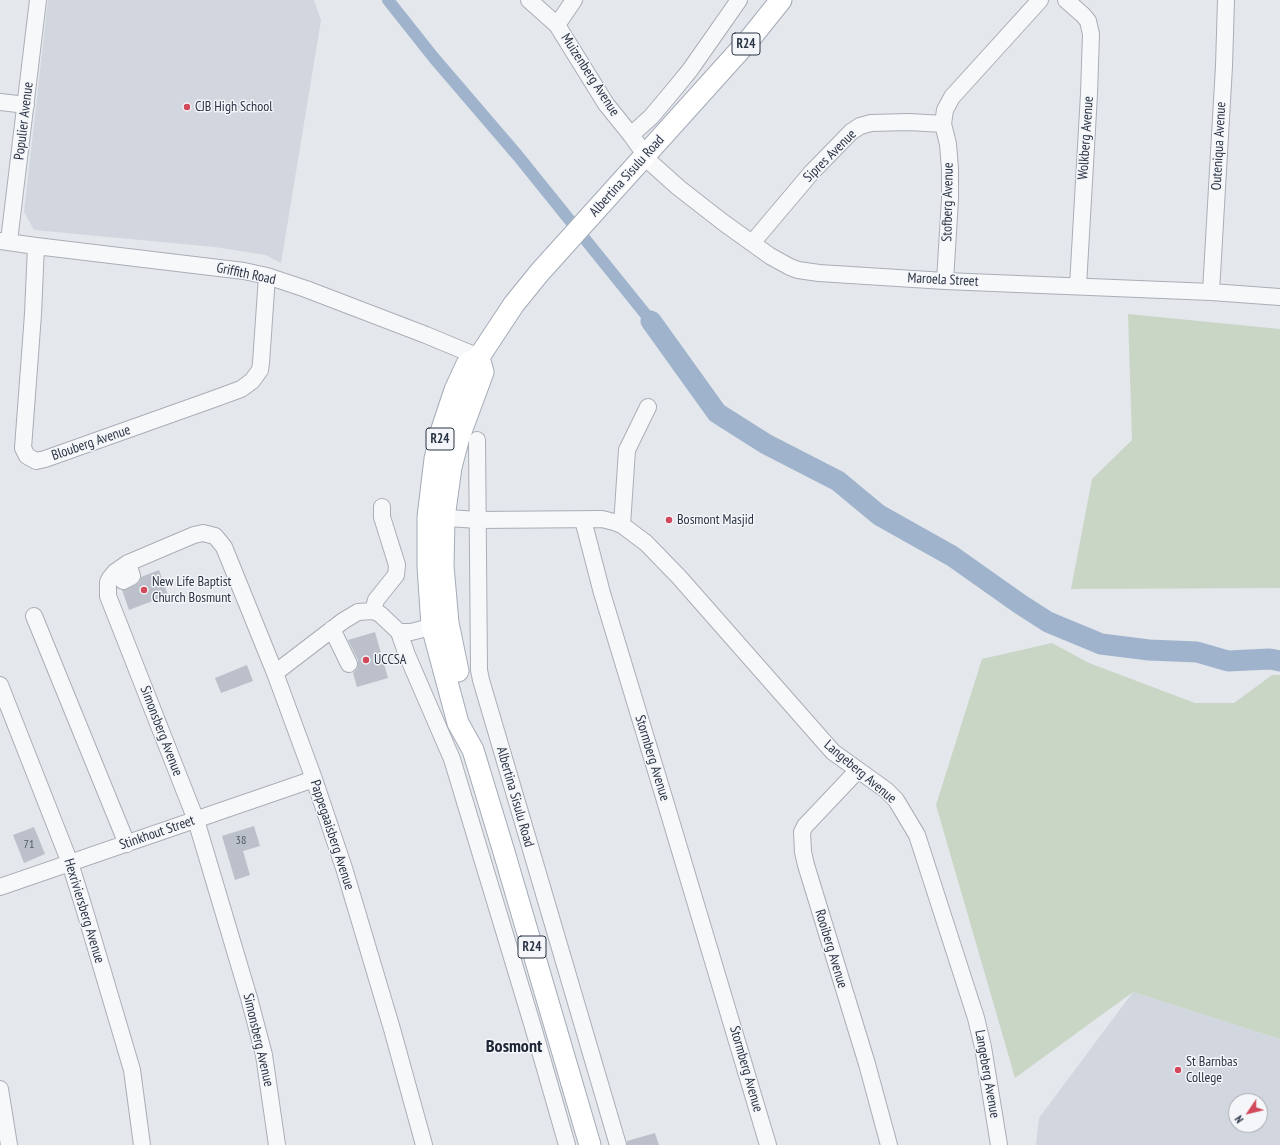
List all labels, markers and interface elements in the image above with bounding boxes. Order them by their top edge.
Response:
street label: Muizenberg Avenue [557,31,623,119]
road number: R24 [732,33,760,55]
street label: Populier Avenue [11,81,37,161]
street label: Wolkberg Avenue [1075,96,1097,180]
place label: CJB High School [195,99,273,115]
street label: Outeniqua Avenue [1208,101,1230,191]
marker: CJB High School [182,102,192,112]
street label: Sipres Avenue [800,126,860,186]
street label: Albertina Sisulu Road [586,132,668,220]
street label: Stofberg Avenue [939,162,957,242]
street label: Griffith Road [215,260,277,288]
street label: Maroela Street [907,270,979,290]
street label: Blouberg Avenue [49,422,133,464]
road number: R24 [426,428,454,450]
place label: Bosmont Masjid [677,512,754,528]
marker: Bosmont Masjid [664,515,674,525]
place label: New Life Baptist Church Bosmunt [152,574,231,606]
marker: New Life Baptist Church Bosmunt [139,585,149,595]
place label: UCCSA [374,652,406,668]
marker: UCCSA [361,655,371,665]
street label: Simonsberg Avenue [136,684,186,778]
street label: Stormberg Avenue [631,713,673,803]
street label: Langeberg Avenue [820,737,900,807]
street label: Albertina Sisulu Road [493,745,537,849]
street label: Pappegaaisberg Avenue [306,778,358,892]
street label: Stinkhout Street [117,812,197,854]
house number: 38 [236,834,246,848]
house number: 71 [24,838,34,852]
street label: Hexriviersberg Avenue [60,857,108,965]
street label: Rooiberg Avenue [811,908,851,990]
road number: R24 [518,936,546,958]
street label: Simonsberg Avenue [239,992,277,1088]
street label: Stormberg Avenue [726,1024,766,1114]
street label: Langeberg Avenue [971,1029,1003,1119]
district label: Bosmont [486,1036,542,1058]
place label: St Barnbas College [1186,1054,1237,1086]
marker: St Barnbas College [1173,1065,1183,1075]
north arrow [1228,1093,1268,1133]
text: N [1232,1113,1246,1126]

